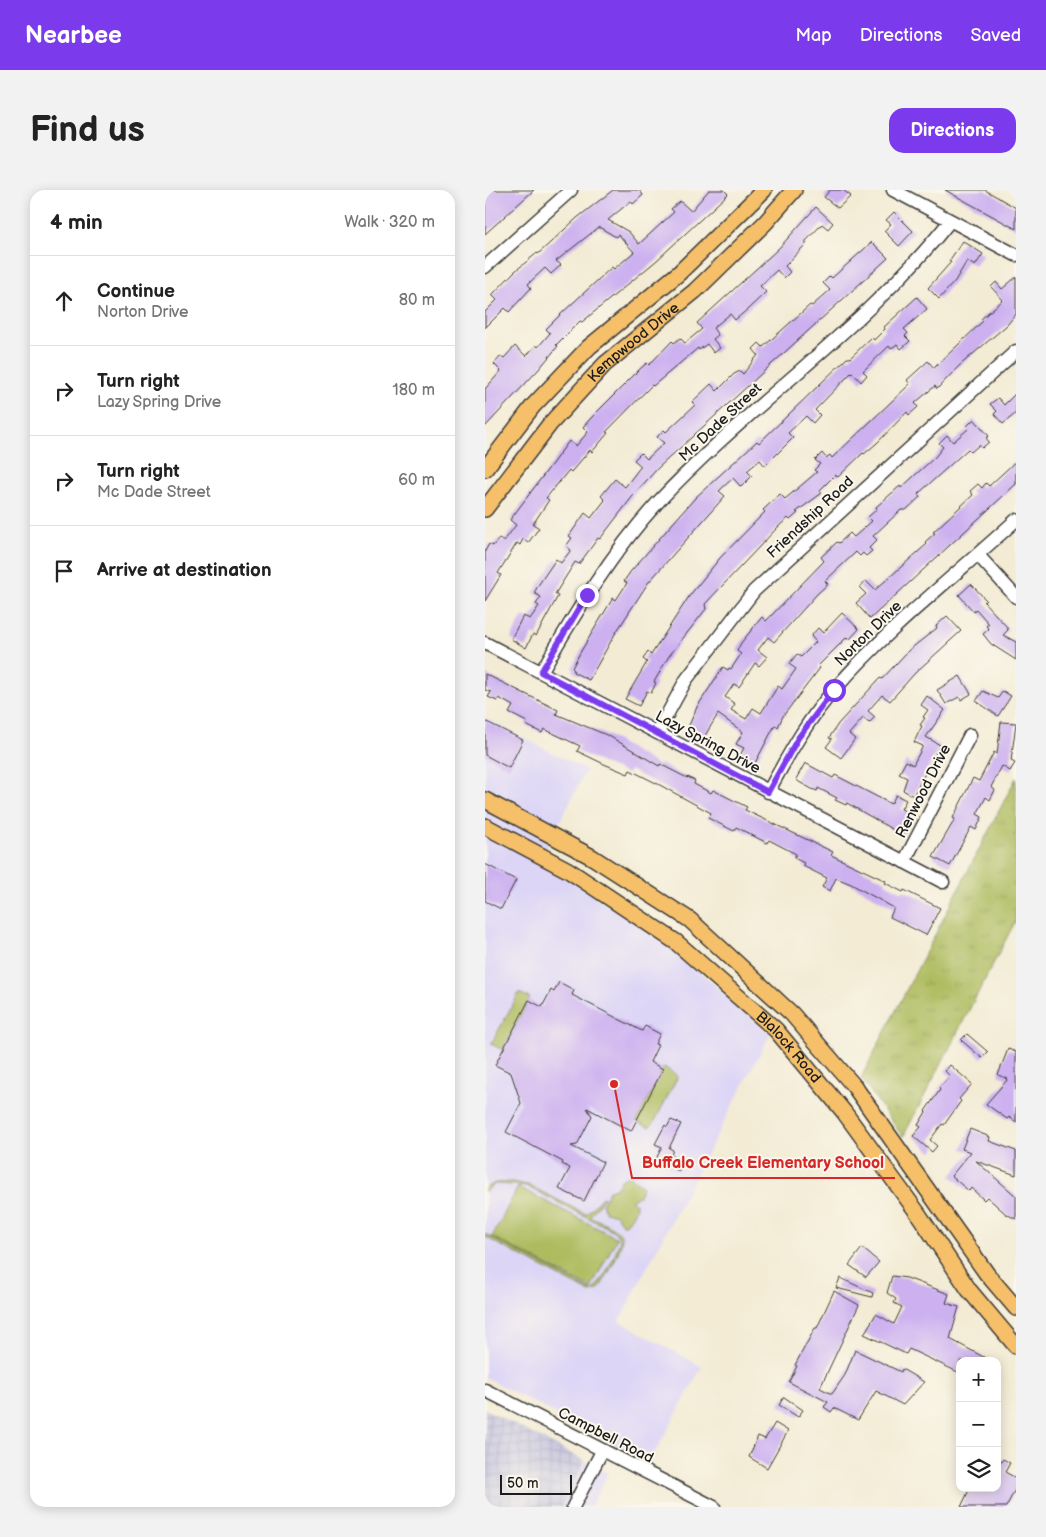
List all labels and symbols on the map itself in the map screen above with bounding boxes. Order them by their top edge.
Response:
street label: Kempwood Drive [584,298,683,387]
street label: Mc Dade Street [675,379,766,466]
street label: Friendship Road [763,472,858,563]
route end [576,584,599,607]
street label: Norton Drive [831,597,906,670]
route start [823,679,846,702]
street label: Lazy Spring Drive [652,707,764,778]
street label: Renwood Drive [892,741,955,841]
street label: Blalock Road [752,1008,825,1087]
callout: Buffalo Creek Elementary School [632,1147,895,1178]
text: Buffalo Creek Elementary School [642,1154,884,1173]
street label: Campbell Road [555,1403,657,1468]
scale bar [500,1472,573,1495]

